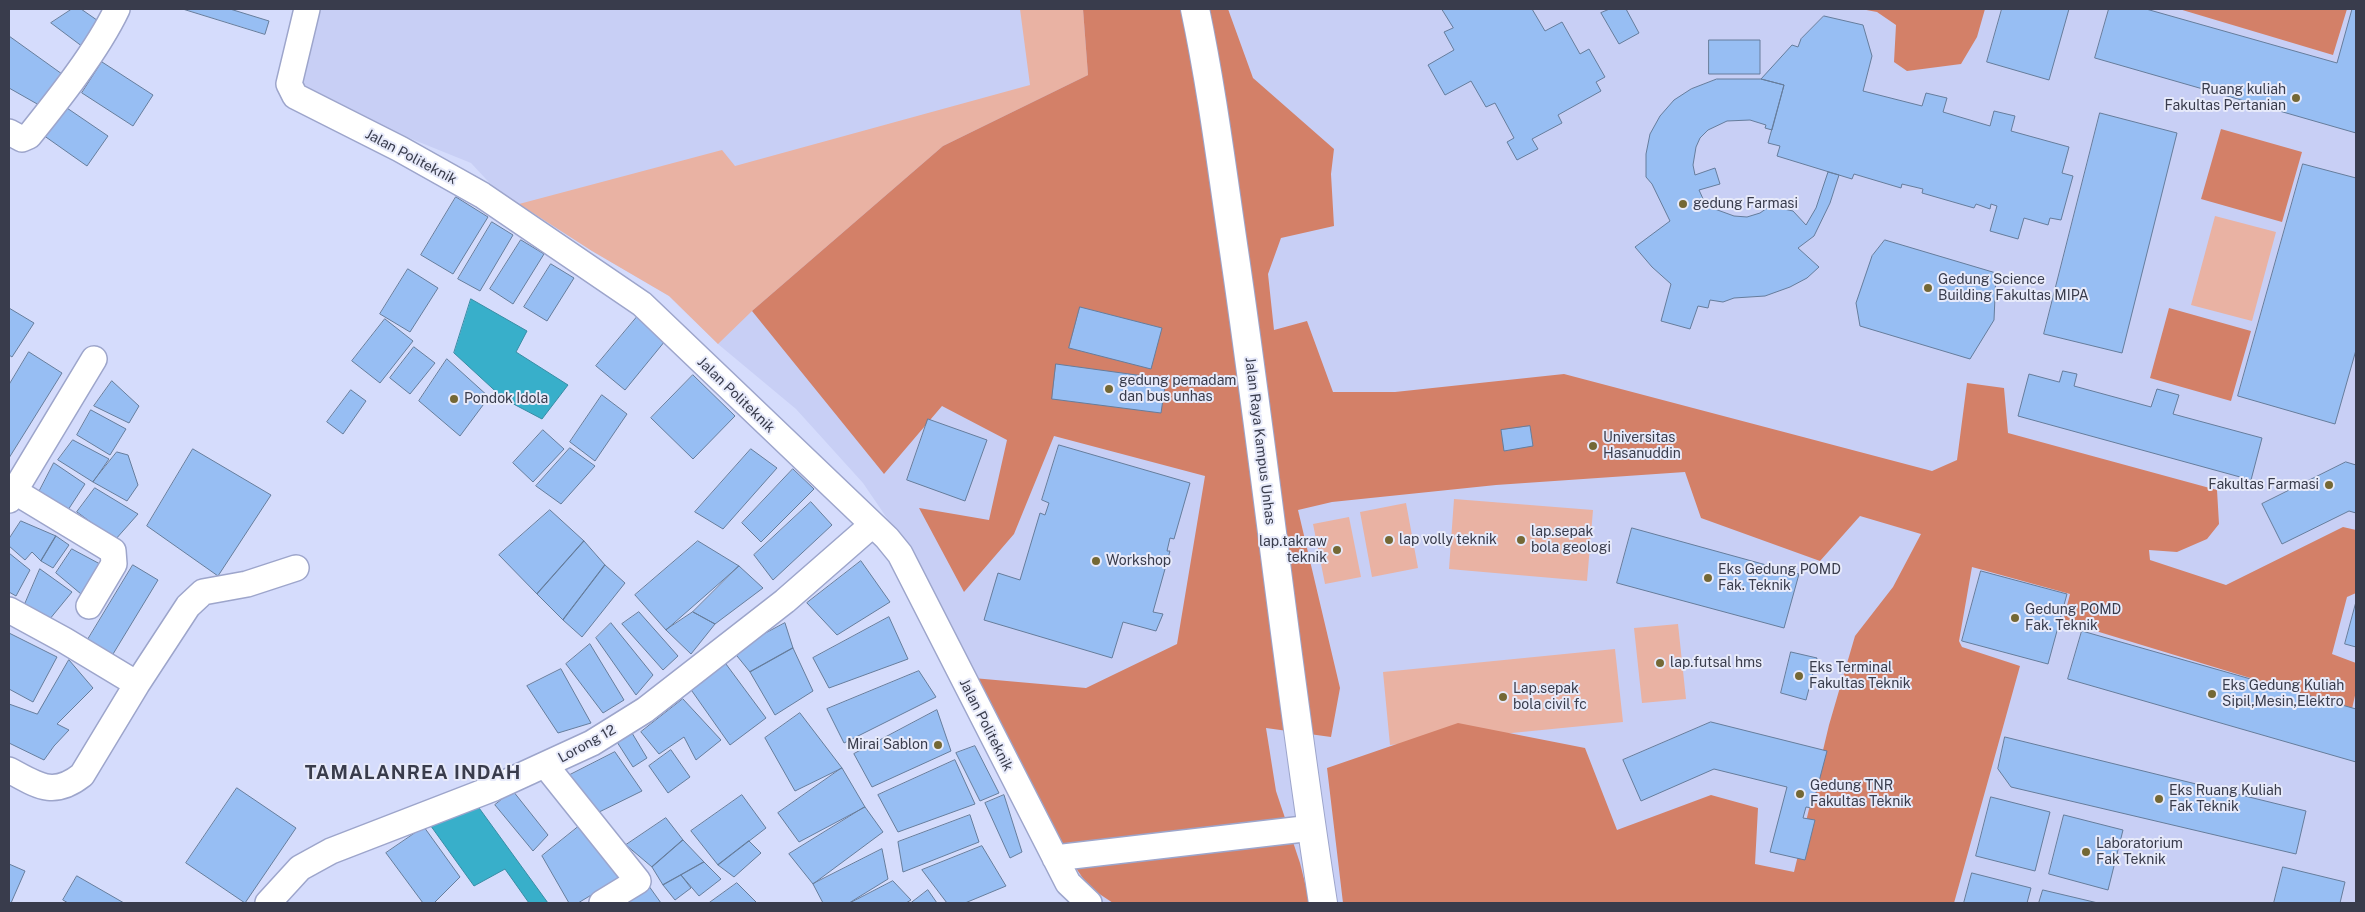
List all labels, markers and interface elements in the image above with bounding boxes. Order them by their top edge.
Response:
place label: Ruang kuliah Fakultas Pertanian [2164,82,2286,114]
marker: Ruang kuliah Fakultas Pertanian [2290,92,2302,104]
street label: Jalan Politeknik [362,126,460,188]
place label: gedung Farmasi [1693,196,1798,212]
marker: gedung Farmasi [1677,198,1689,210]
place label: Gedung Science Building Fakultas MIPA [1938,272,2089,304]
marker: Gedung Science Building Fakultas MIPA [1922,282,1934,294]
street label: Jalan Politeknik [694,354,778,436]
street label: Jalan Raya Kampus Unhas [1241,356,1279,526]
place label: gedung pemadam dan bus unhas [1119,373,1236,406]
marker: gedung pemadam dan bus unhas [1103,383,1115,395]
place label: Pondok Idola [464,391,548,407]
marker: Pondok Idola [448,393,460,405]
place label: Universitas Hasanuddin [1603,430,1681,462]
marker: Universitas Hasanuddin [1587,440,1599,452]
place label: Fakultas Farmasi [2208,477,2319,493]
marker: Fakultas Farmasi [2323,479,2335,491]
place label: lap.sepak bola geologi [1531,524,1611,556]
place label: lap volly teknik [1399,532,1497,548]
place label: lap.takraw teknik [1259,534,1327,566]
marker: lap volly teknik [1383,534,1395,546]
marker: lap.sepak bola geologi [1515,534,1527,546]
marker: lap.takraw teknik [1331,544,1343,556]
place label: Workshop [1106,553,1171,569]
marker: Workshop [1090,555,1102,567]
place label: Eks Gedung POMD Fak. Teknik [1718,562,1841,594]
marker: Eks Gedung POMD Fak. Teknik [1702,572,1714,584]
place label: Gedung POMD Fak. Teknik [2025,602,2121,634]
marker: Gedung POMD Fak. Teknik [2009,612,2021,624]
place label: lap.futsal hms [1670,655,1762,671]
marker: lap.futsal hms [1654,657,1666,669]
place label: Eks Terminal Fakultas Teknik [1809,660,1911,692]
marker: Eks Terminal Fakultas Teknik [1793,670,1805,682]
street label: Jalan Politeknik [955,676,1017,774]
place label: Eks Gedung Kuliah Sipil,Mesin,Elektro [2222,678,2344,710]
place label: Lap.sepak bola civil fc [1513,681,1587,714]
marker: Eks Gedung Kuliah Sipil,Mesin,Elektro [2206,688,2218,700]
marker: Lap.sepak bola civil fc [1497,691,1509,703]
street label: Lorong 12 [555,721,619,767]
place label: Mirai Sablon [847,737,928,753]
marker: Mirai Sablon [932,739,944,751]
district label: TAMALANREA INDAH [303,762,523,784]
place label: Gedung TNR Fakultas Teknik [1810,778,1912,810]
place label: Eks Ruang Kuliah Fak Teknik [2169,783,2282,816]
marker: Gedung TNR Fakultas Teknik [1794,788,1806,800]
marker: Eks Ruang Kuliah Fak Teknik [2153,793,2165,805]
place label: Laboratorium Fak Teknik [2096,836,2183,869]
marker: Laboratorium Fak Teknik [2080,846,2092,858]

